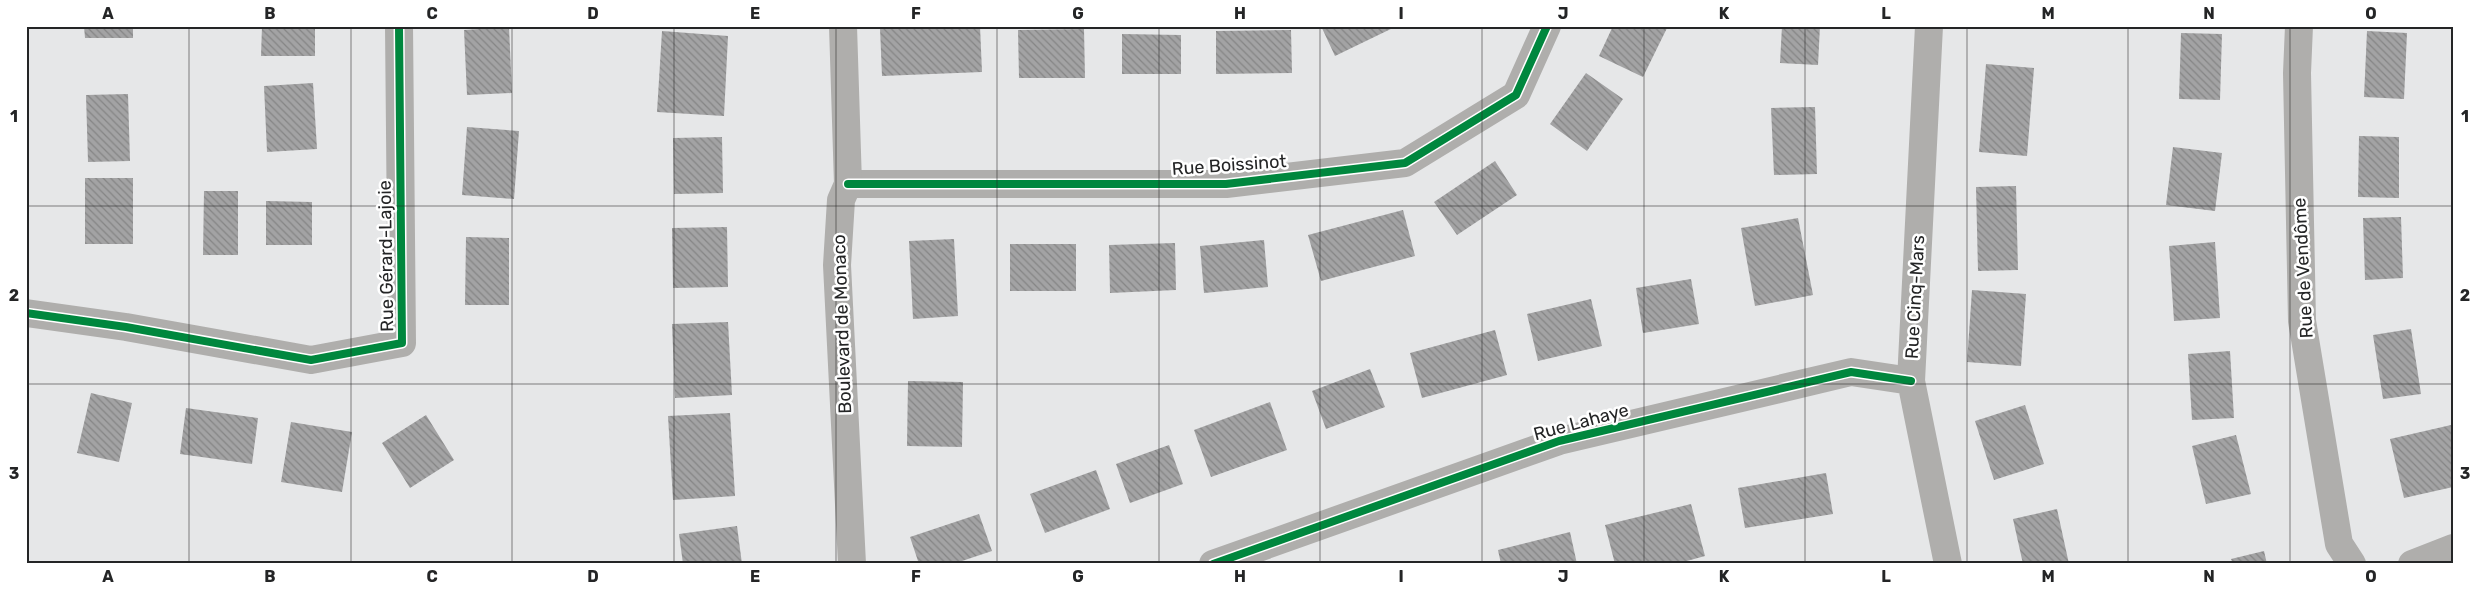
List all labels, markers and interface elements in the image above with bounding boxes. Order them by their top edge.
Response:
text: A [102,4,114,23]
text: B [264,4,276,23]
text: C [426,4,438,23]
text: D [587,4,599,23]
text: E [750,4,760,23]
text: F [911,4,921,23]
text: G [1072,4,1084,23]
text: H [1234,4,1246,23]
text: I [1398,4,1404,23]
text: J [1558,4,1568,23]
text: K [1719,4,1730,23]
text: L [1881,4,1891,23]
text: M [2041,4,2055,23]
text: N [2203,4,2215,23]
text: O [2365,4,2377,23]
text: 1 [10,107,18,126]
text: 1 [2461,107,2469,126]
street label: Rue Boissinot [1171,150,1287,180]
street label: Rue Gérard-Lajoie [374,180,398,332]
street label: Rue de Vendôme [2288,197,2318,339]
street label: Boulevard de Monaco [828,234,856,414]
street label: Rue Cinq-Mars [1901,235,1929,359]
text: 2 [9,286,19,305]
text: 2 [2460,286,2470,305]
street label: Rue Lahaye [1531,399,1631,445]
text: 3 [9,464,19,483]
text: 3 [2460,464,2470,483]
text: A [102,567,114,586]
text: B [264,567,276,586]
text: C [426,567,438,586]
text: D [587,567,599,586]
text: E [750,567,760,586]
text: F [911,567,921,586]
text: G [1072,567,1084,586]
text: H [1234,567,1246,586]
text: I [1398,567,1404,586]
text: J [1558,567,1568,586]
text: K [1719,567,1730,586]
text: L [1881,567,1891,586]
text: M [2041,567,2055,586]
text: N [2203,567,2215,586]
text: O [2365,567,2377,586]

